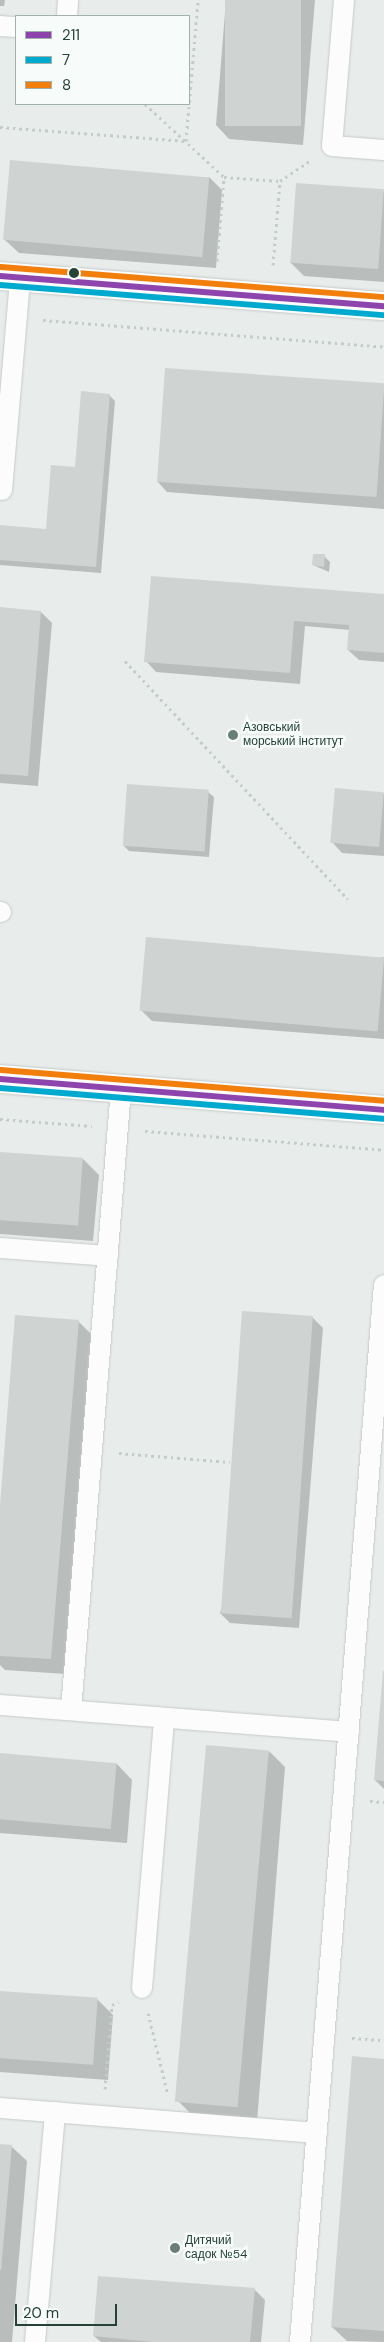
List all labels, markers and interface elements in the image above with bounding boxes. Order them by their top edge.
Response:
legend [15,15,190,105]
text: 211 [62,25,80,45]
text: 7 [62,50,70,70]
text: 8 [62,75,71,95]
unlabelled marker [69,268,79,278]
place label: Азовський морський інститут [243,721,343,749]
marker: Азовський морський інститут [227,729,239,741]
place label: Дитячий садок №54 [185,2234,247,2262]
marker: Дитячий садок №54 [169,2242,181,2254]
scale bar [18,2294,120,2326]
text: 20 m [23,2303,59,2323]

